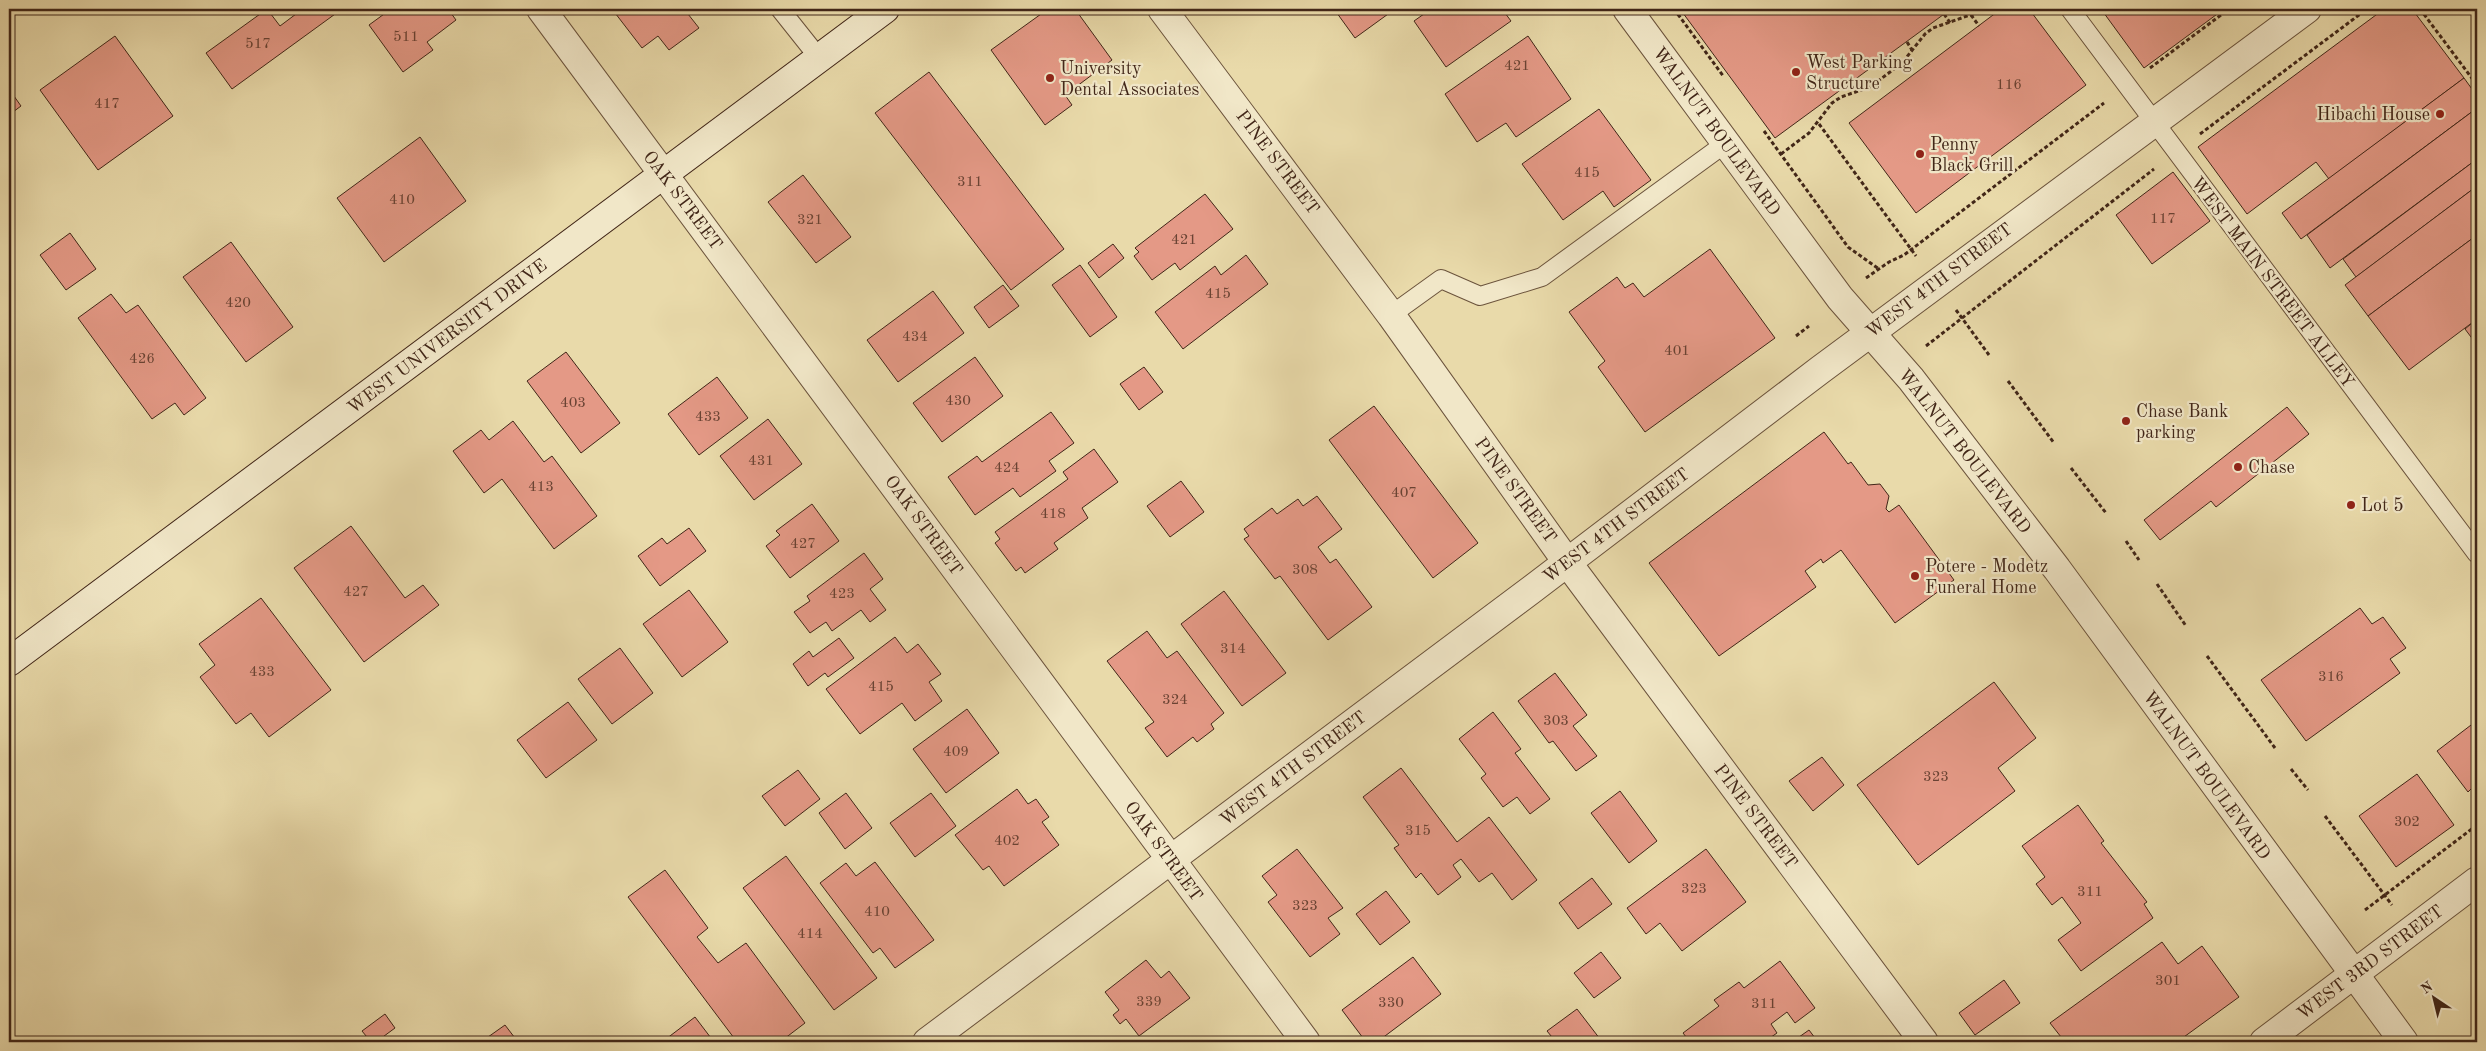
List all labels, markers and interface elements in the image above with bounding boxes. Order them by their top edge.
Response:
house number: 511 [393,30,419,45]
house number: 517 [245,37,271,52]
street label: WALNUT BOULEVARD [1649,44,1783,219]
place label: West Parking Structure [1806,54,1913,93]
house number: 421 [1504,59,1530,74]
place label: University Dental Associates [1060,60,1200,99]
marker: West Parking Structure [1790,66,1802,78]
marker: University Dental Associates [1044,72,1056,84]
house number: 116 [1996,78,2022,93]
house number: 417 [94,97,120,112]
place label: Hibachi House [2316,106,2430,124]
street label: PINE STREET [1232,107,1322,218]
marker: Hibachi House [2434,108,2446,120]
place label: Penny Black Grill [1930,136,2013,175]
street label: OAK STREET [639,148,725,253]
marker: Penny Black Grill [1914,148,1926,160]
house number: 415 [1574,166,1600,181]
street label: WEST MAIN STREET ALLEY [2187,174,2357,391]
house number: 311 [957,175,983,190]
house number: 410 [389,193,415,208]
house number: 117 [2150,212,2176,227]
house number: 321 [797,213,823,228]
street label: WEST 4TH STREET [1863,220,2016,341]
house number: 421 [1171,233,1197,248]
street label: WEST UNIVERSITY DRIVE [345,256,551,418]
house number: 415 [1205,287,1231,302]
house number: 420 [225,296,251,311]
house number: 434 [902,330,928,345]
house number: 401 [1664,344,1690,359]
house number: 426 [129,352,155,367]
street label: WALNUT BOULEVARD [1895,366,2034,537]
house number: 430 [945,394,971,409]
house number: 403 [560,396,586,411]
place label: Chase Bank parking [2136,403,2228,442]
house number: 433 [695,410,721,425]
marker: Chase Bank parking [2120,415,2132,427]
street label: PINE STREET [1471,435,1559,547]
house number: 431 [748,454,774,469]
place label: Chase [2248,459,2295,477]
house number: 424 [994,461,1020,476]
marker: Chase [2232,461,2244,473]
street label: WEST 4TH STREET [1540,465,1693,586]
street label: OAK STREET [881,472,965,579]
house number: 413 [528,480,554,495]
house number: 407 [1391,486,1417,501]
place label: Lot 5 [2361,497,2404,515]
marker: Lot 5 [2345,499,2357,511]
house number: 418 [1040,507,1066,522]
house number: 427 [790,537,816,552]
place label: Potere - Modetz Funeral Home [1925,558,2048,597]
house number: 308 [1292,563,1318,578]
marker: Potere - Modetz Funeral Home [1909,570,1921,582]
house number: 427 [343,585,369,600]
house number: 423 [829,587,855,602]
house number: 314 [1220,642,1246,657]
house number: 433 [249,665,275,680]
house number: 316 [2318,670,2344,685]
house number: 415 [868,680,894,695]
street label: WALNUT BOULEVARD [2139,688,2273,863]
house number: 324 [1162,693,1188,708]
street label: WEST 4TH STREET [1217,708,1370,829]
house number: 303 [1543,714,1569,729]
house number: 409 [943,745,969,760]
street label: PINE STREET [1710,761,1800,872]
house number: 323 [1923,770,1949,785]
street label: OAK STREET [1121,798,1205,905]
house number: 302 [2394,815,2420,830]
house number: 315 [1405,824,1431,839]
house number: 402 [994,834,1020,849]
house number: 323 [1681,882,1707,897]
house number: 311 [2077,885,2103,900]
house number: 323 [1292,899,1318,914]
street label: WEST 3RD STREET [2294,902,2447,1023]
house number: 410 [864,905,890,920]
house number: 414 [797,927,823,942]
house number: 301 [2155,974,2181,989]
north arrow [2408,974,2458,1024]
text: N [2419,979,2436,997]
house number: 339 [1136,995,1162,1010]
house number: 330 [1378,996,1404,1011]
house number: 311 [1751,997,1777,1012]

